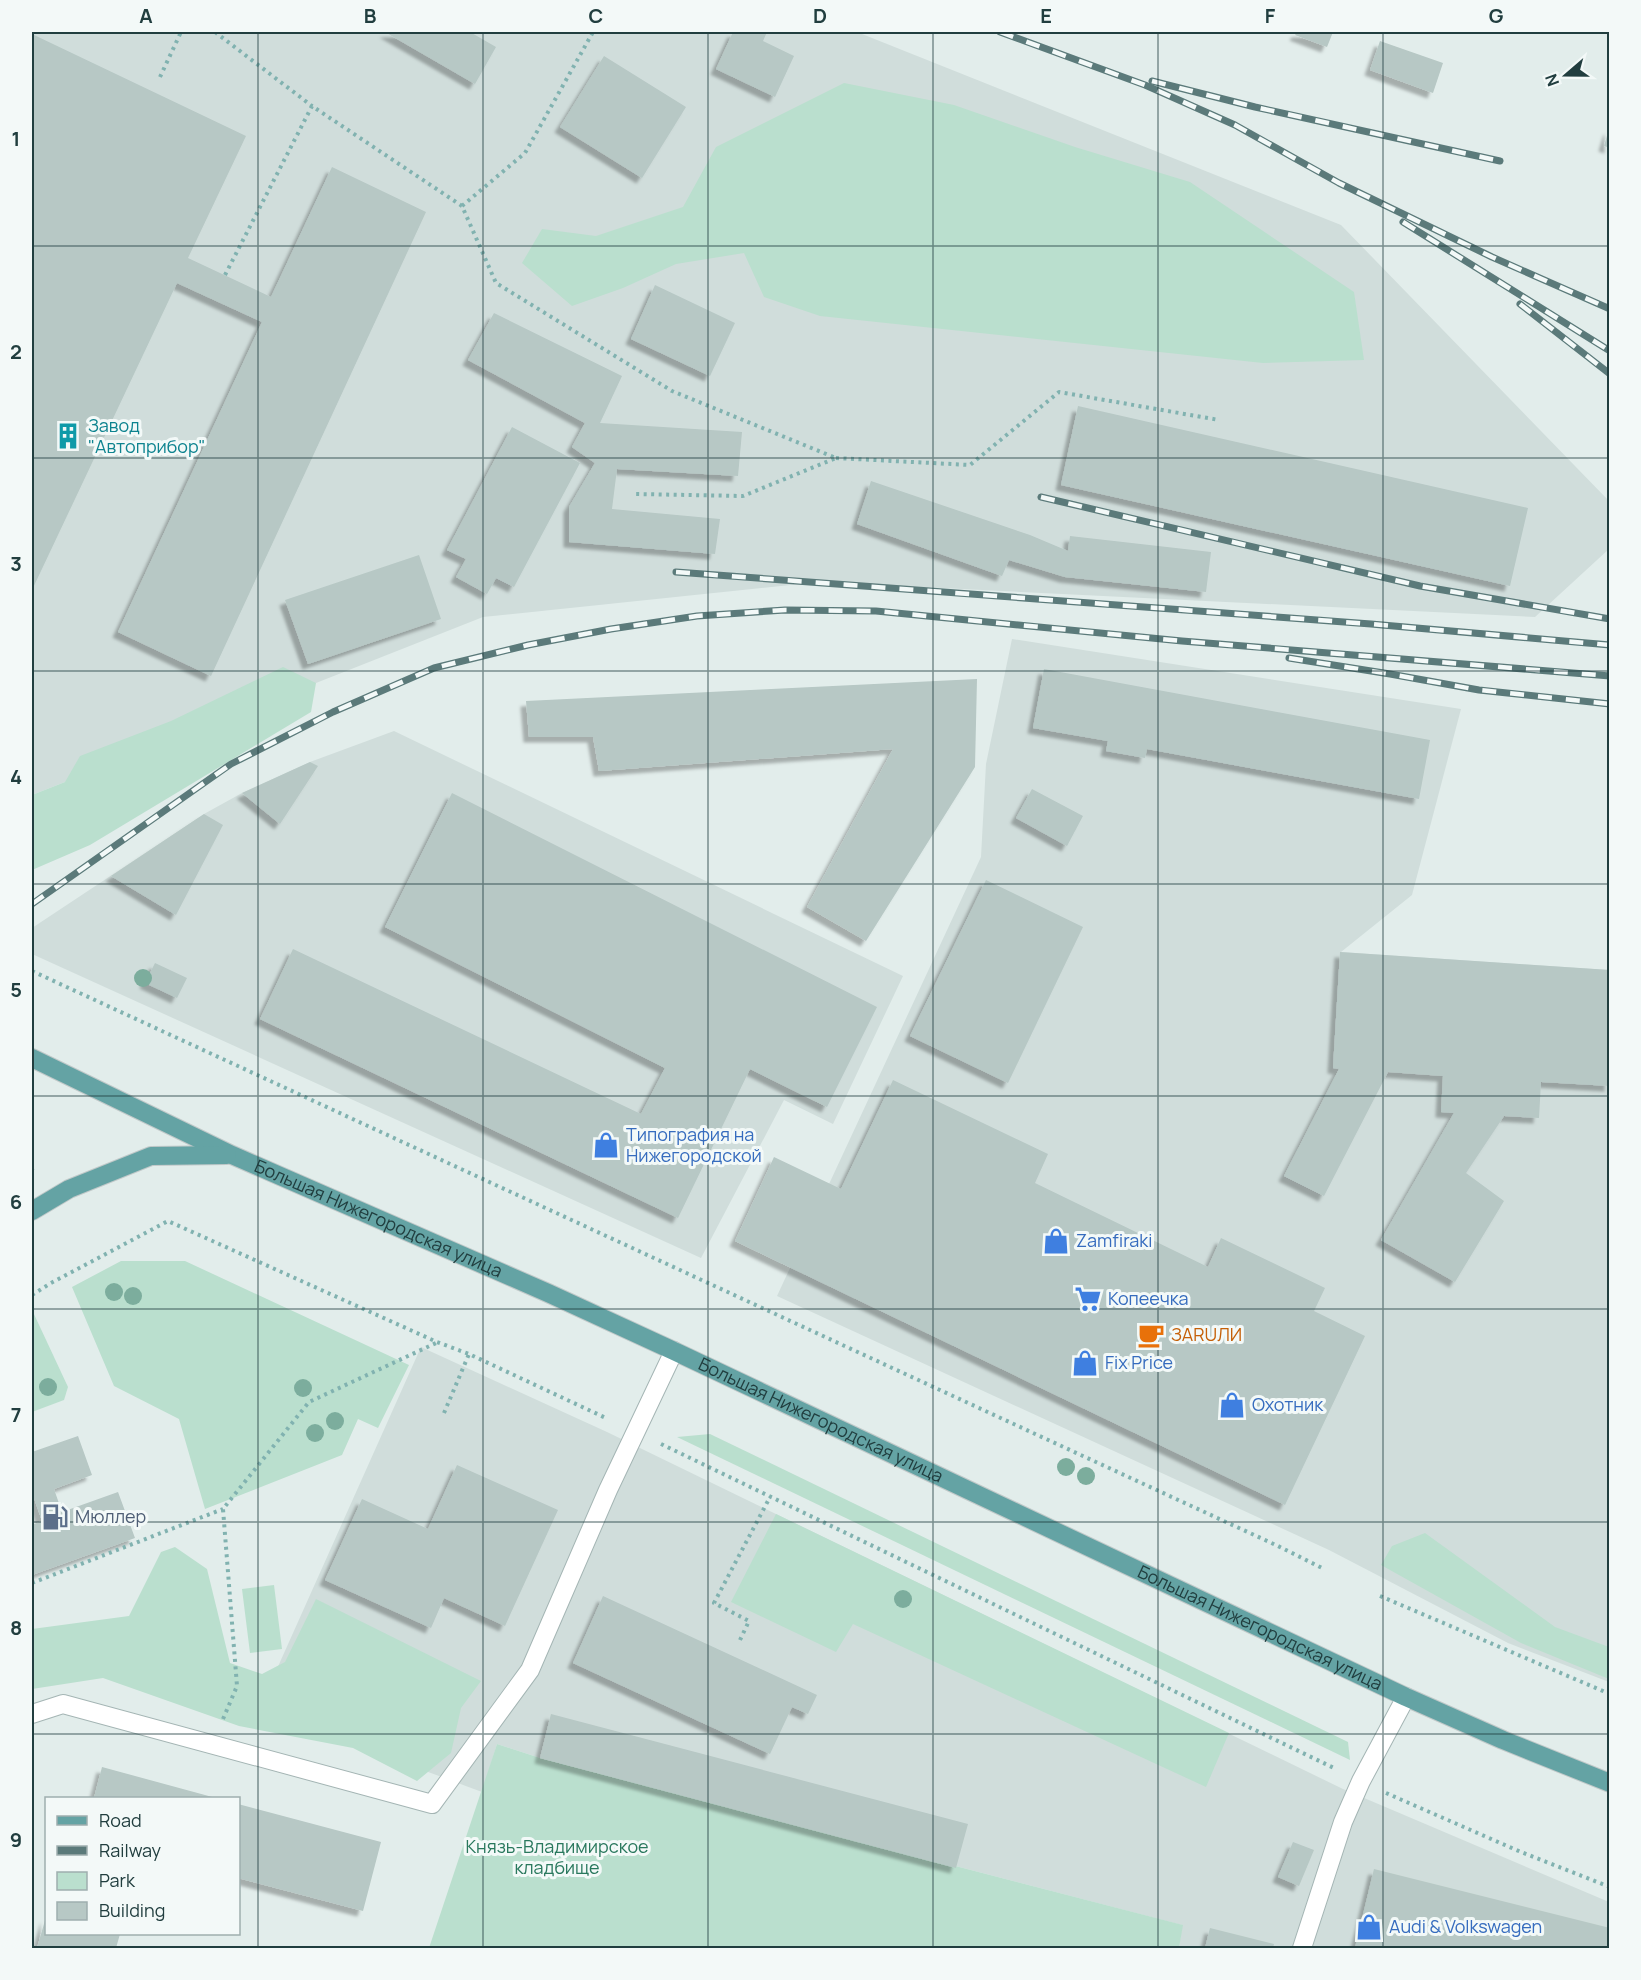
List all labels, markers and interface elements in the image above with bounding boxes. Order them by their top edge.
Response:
text: A [139,2,153,29]
text: B [364,2,377,29]
text: C [589,2,603,29]
text: D [813,2,827,29]
text: E [1040,2,1052,29]
text: F [1265,2,1276,29]
text: G [1489,2,1504,29]
north arrow [1536,45,1596,105]
text: N [1540,71,1564,89]
text: 1 [12,125,20,152]
text: 2 [10,338,22,365]
place label: Завод "Автоприбор" [88,413,206,458]
building icon: Завод "Автоприбор" [53,421,83,451]
text: 3 [10,550,22,577]
text: 4 [10,763,22,790]
text: 5 [10,976,22,1003]
place label: Типография на Нижегородской [626,1122,762,1167]
shop icon: Типография на Нижегородской [591,1130,621,1160]
street label: Большая Нижегородская улица [251,1153,506,1283]
text: 6 [10,1188,22,1215]
shop icon: Zamfiraki [1041,1226,1071,1256]
place label: Zamfiraki [1076,1228,1152,1252]
supermarket icon: Копеечка [1073,1284,1103,1314]
place label: Копеечка [1108,1286,1189,1310]
cafe icon: ЗАRUЛИ [1136,1320,1166,1350]
place label: ЗАRUЛИ [1171,1322,1242,1346]
shop icon: Fix Price [1070,1348,1100,1378]
place label: Fix Price [1105,1350,1173,1374]
street label: Большая Нижегородская улица [695,1351,947,1488]
shop icon: Охотник [1217,1390,1247,1420]
place label: Охотник [1252,1392,1324,1416]
text: 7 [11,1401,21,1428]
fuel station icon: Мюллер [40,1502,70,1532]
place label: Мюллер [75,1504,146,1528]
street label: Большая Нижегородская улица [1134,1559,1387,1695]
text: 8 [10,1614,22,1641]
legend [45,1797,240,1935]
text: Road [99,1808,142,1832]
text: 9 [10,1826,22,1853]
park label: Князь-Владимирское кладбище [465,1834,649,1879]
text: Railway [99,1838,161,1862]
text: Park [99,1868,136,1892]
text: Building [99,1898,165,1922]
shop icon: Audi & Volkswagen [1354,1912,1384,1942]
place label: Audi & Volkswagen [1389,1914,1542,1938]

